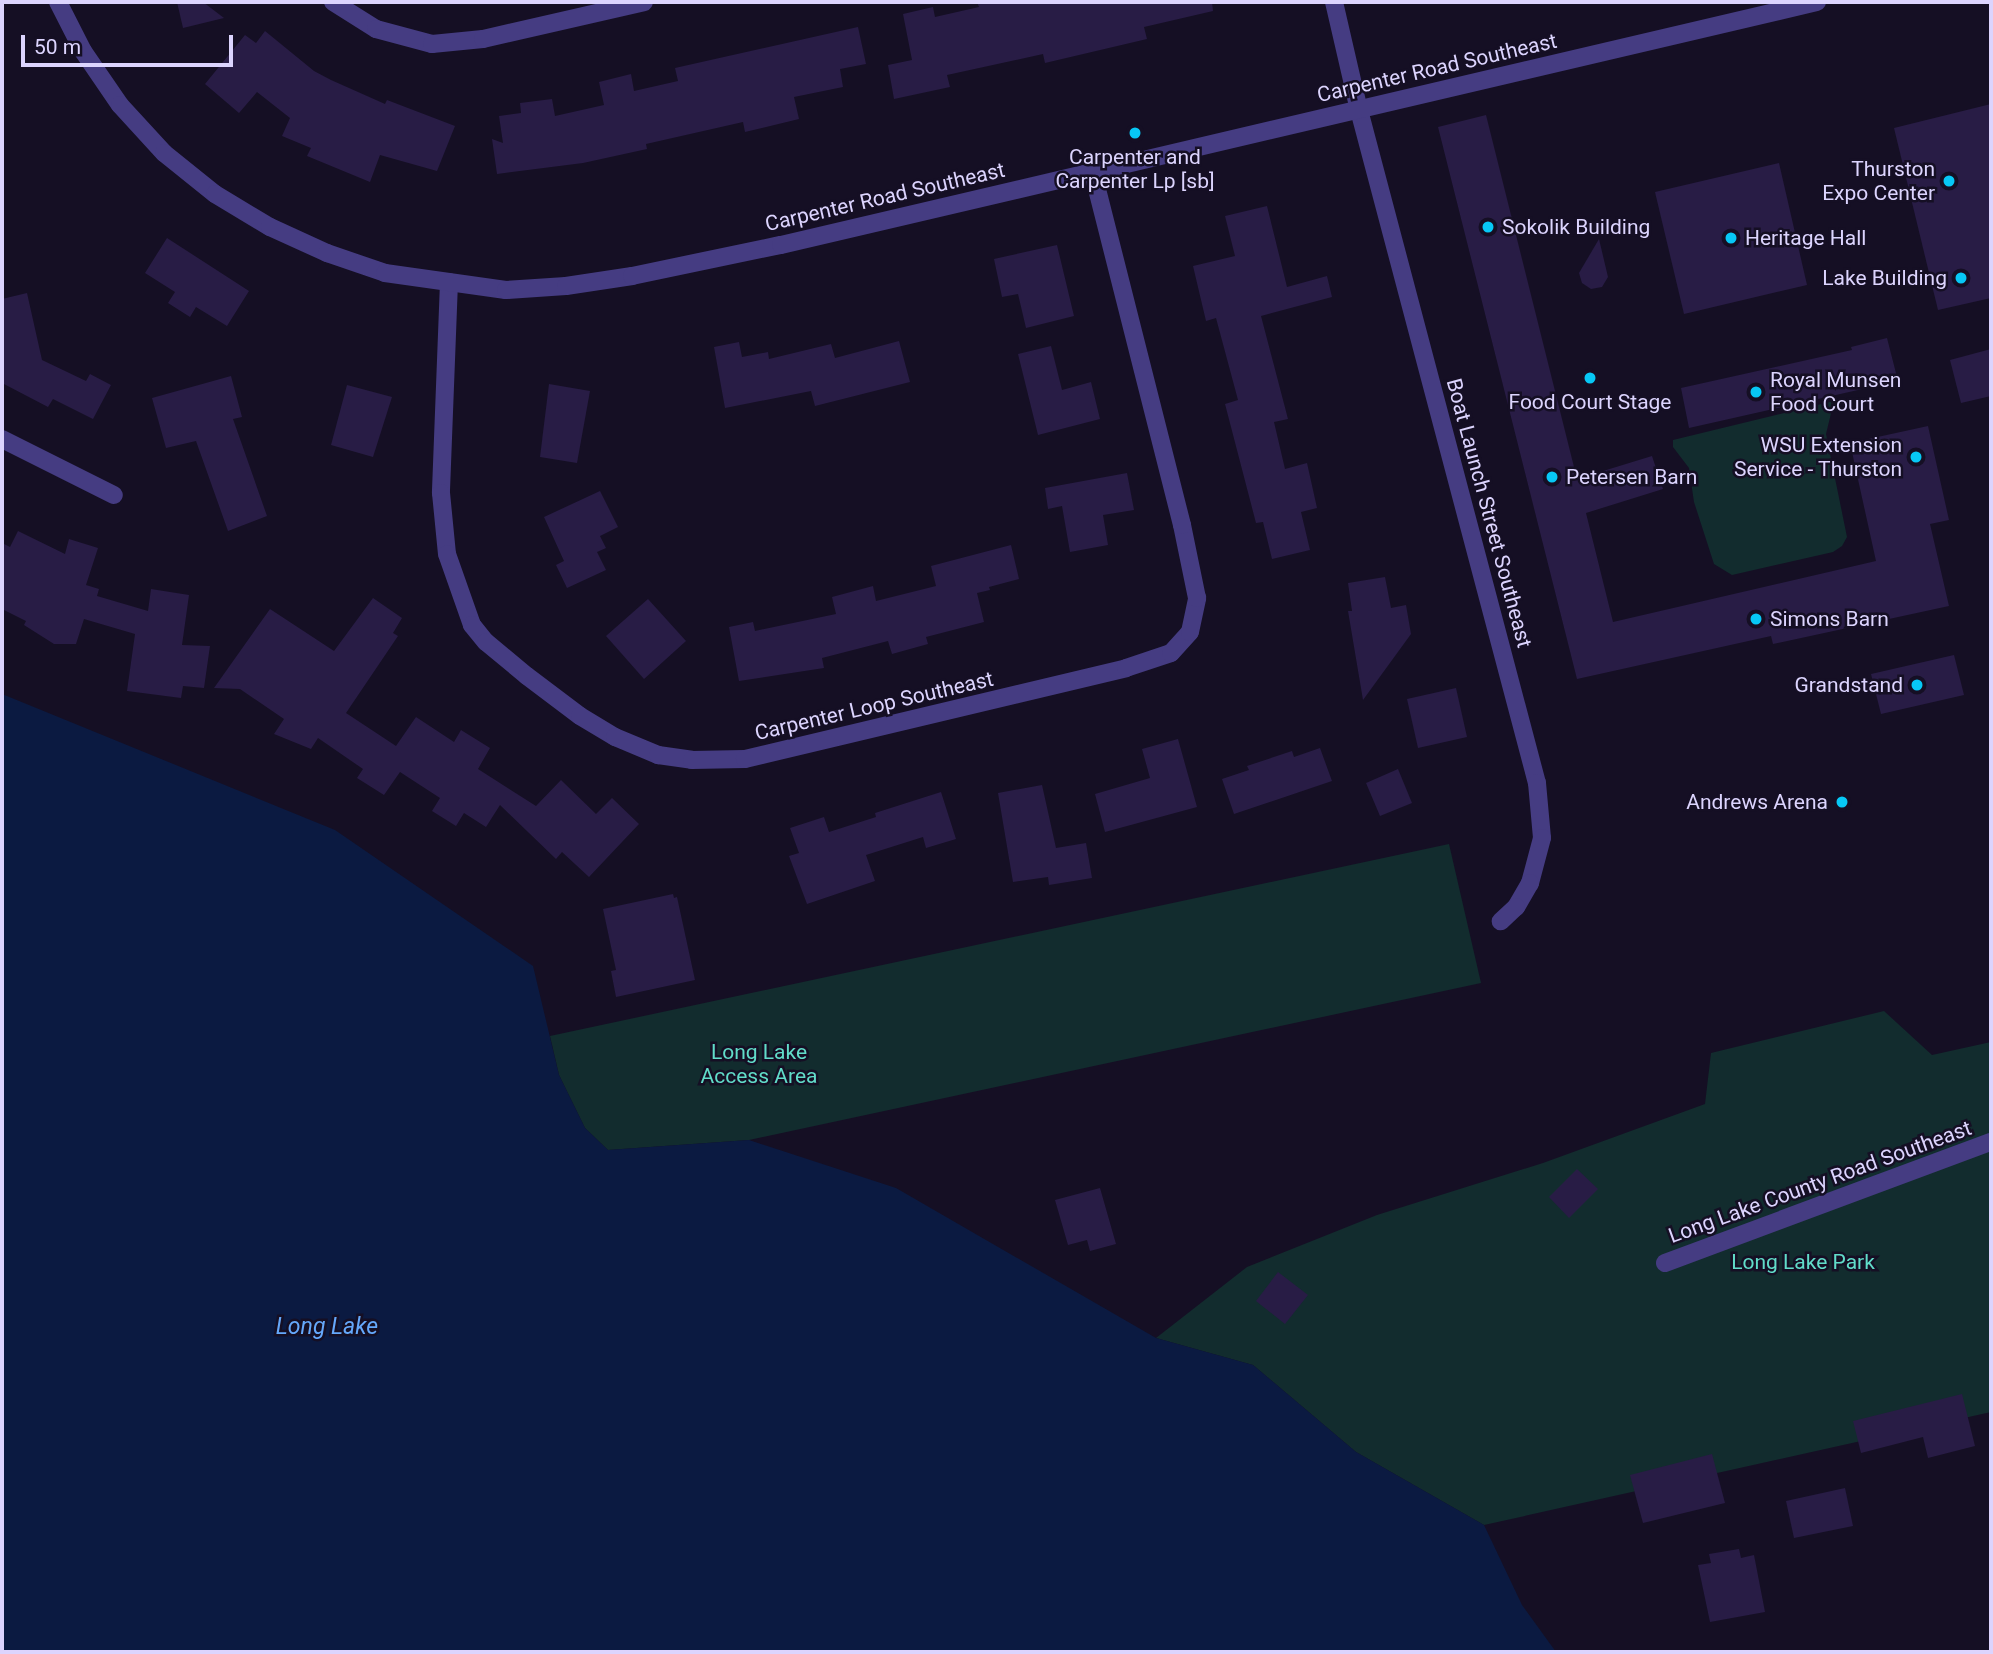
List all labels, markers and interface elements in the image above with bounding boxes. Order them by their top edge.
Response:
scale bar [24,21,236,65]
street label: Carpenter Road Southeast [1315,28,1559,108]
text: 50 m [34,35,81,59]
marker: Carpenter and Carpenter Lp [sb] [1127,125,1143,141]
place label: Carpenter and Carpenter Lp [sb] [1055,144,1215,194]
place label: Thurston Expo Center [1822,156,1935,206]
street label: Carpenter Road Southeast [763,157,1007,237]
marker: Thurston Expo Center [1941,173,1957,189]
place label: Sokolik Building [1502,214,1650,240]
marker: Sokolik Building [1480,219,1496,235]
place label: Heritage Hall [1745,225,1866,251]
marker: Heritage Hall [1723,230,1739,246]
place label: Lake Building [1822,265,1947,291]
marker: Lake Building [1953,270,1969,286]
place label: Royal Munsen Food Court [1770,367,1901,417]
marker: Food Court Stage [1582,370,1598,386]
street label: Boat Launch Street Southeast [1441,376,1537,650]
marker: Royal Munsen Food Court [1748,384,1764,400]
place label: Food Court Stage [1508,389,1672,415]
place label: WSU Extension Service - Thurston [1734,432,1902,482]
marker: WSU Extension Service - Thurston [1908,449,1924,465]
place label: Petersen Barn [1566,464,1697,490]
marker: Petersen Barn [1544,469,1560,485]
place label: Simons Barn [1770,606,1889,632]
marker: Simons Barn [1748,611,1764,627]
street label: Carpenter Loop Southeast [752,666,996,746]
place label: Grandstand [1795,672,1903,698]
marker: Grandstand [1909,677,1925,693]
place label: Andrews Arena [1686,789,1828,815]
marker: Andrews Arena [1834,794,1850,810]
park label: Long Lake Access Area [701,1039,817,1089]
street label: Long Lake County Road Southeast [1665,1115,1975,1249]
park label: Long Lake Park [1731,1249,1875,1275]
water label: Long Lake [276,1313,378,1341]

